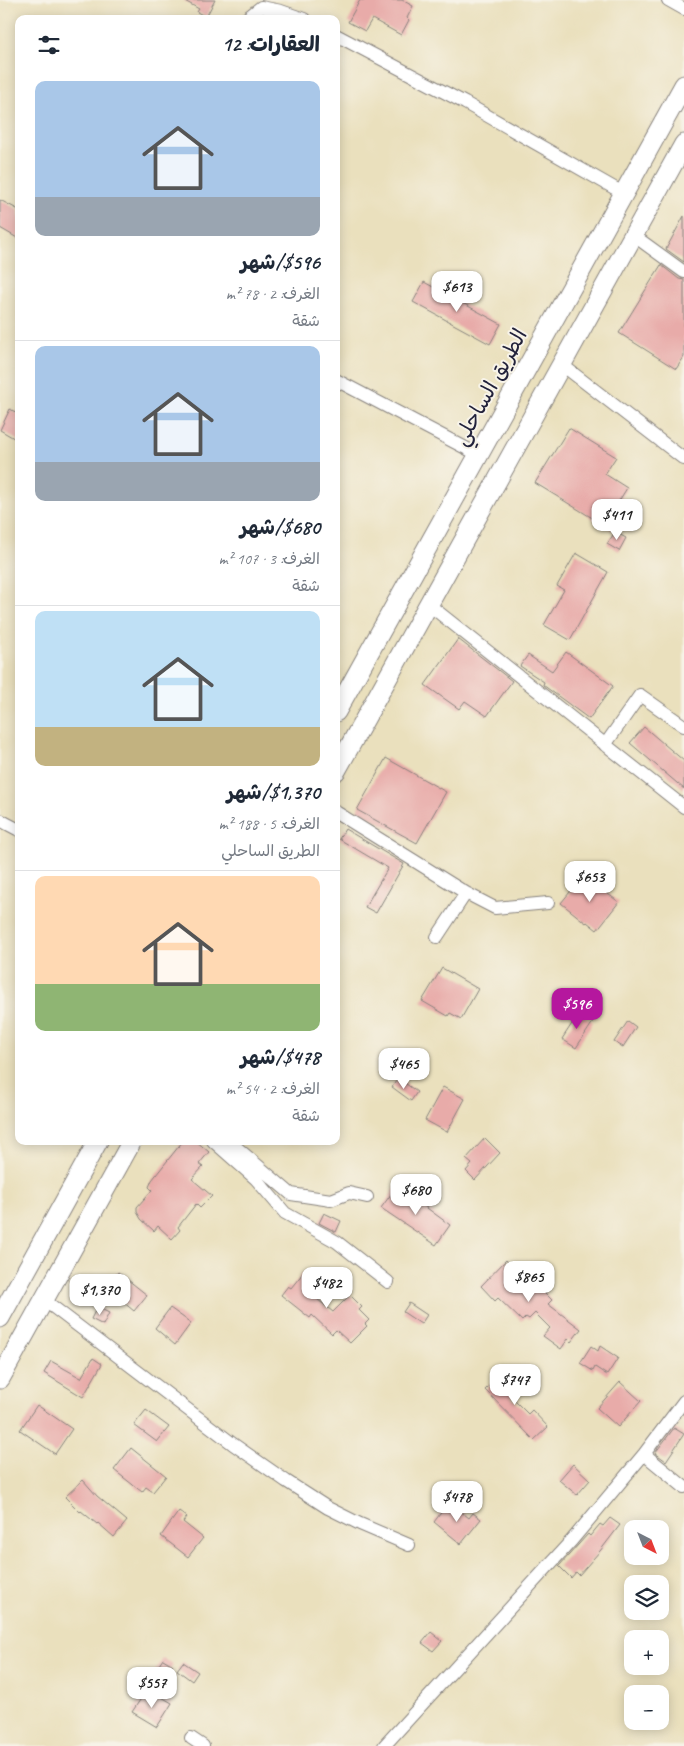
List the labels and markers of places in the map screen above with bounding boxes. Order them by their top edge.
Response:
pin: $613 [427,270,487,313]
pin: $411 [587,498,647,541]
pin: $653 [560,860,620,903]
pin: $596 [547,988,607,1030]
pin: $465 [374,1048,434,1090]
pin: $680 [386,1174,446,1216]
pin: $865 [499,1260,559,1303]
pin: $482 [297,1266,357,1309]
pin: $1,370 [59,1274,141,1316]
pin: $747 [485,1364,545,1406]
pin: $478 [427,1480,487,1523]
pin: $557 [122,1666,182,1709]

